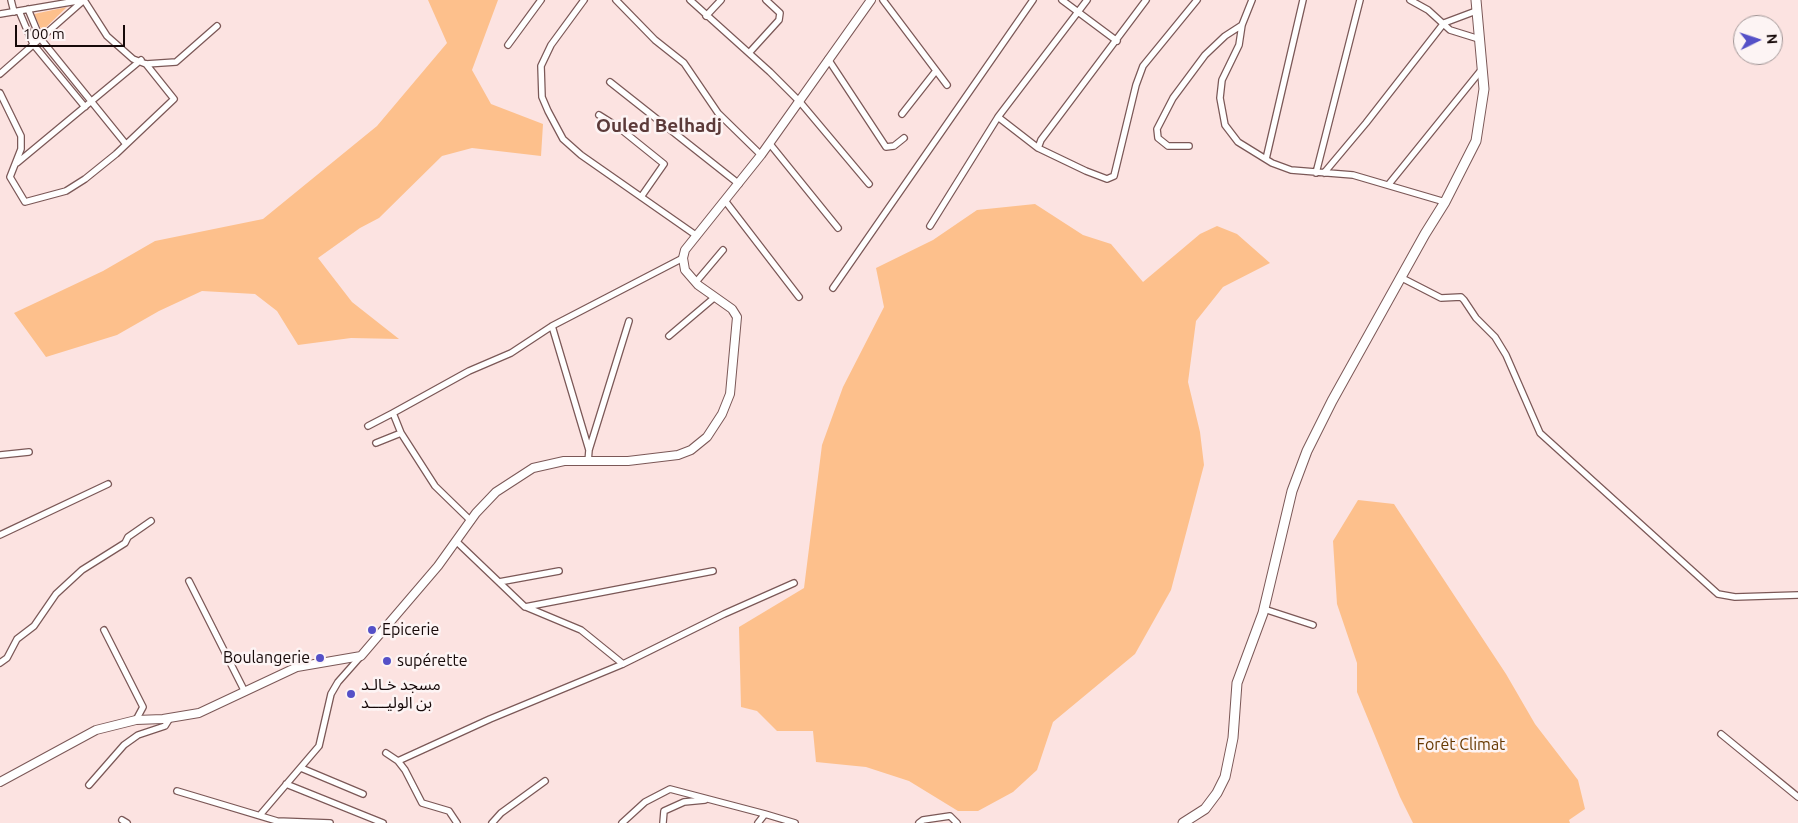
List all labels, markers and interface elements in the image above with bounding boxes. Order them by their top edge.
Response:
scale bar [18,15,128,47]
north arrow [1733,15,1783,65]
text: 100 m [23,25,65,42]
text: N [1764,33,1780,45]
district label: Ouled Belhadj [596,115,722,137]
place label: Epicerie [382,620,439,640]
marker: Epicerie [366,624,378,636]
place label: Boulangerie [223,648,310,668]
place label: supérette [397,651,468,671]
marker: Boulangerie [314,652,326,664]
marker: supérette [381,655,393,667]
place label: مسجد خـالـد بن الوليــــد [361,675,441,713]
marker: مسجد خـالـد بن الوليــــد [345,688,357,700]
park label: Forêt Climat [1417,735,1505,755]

